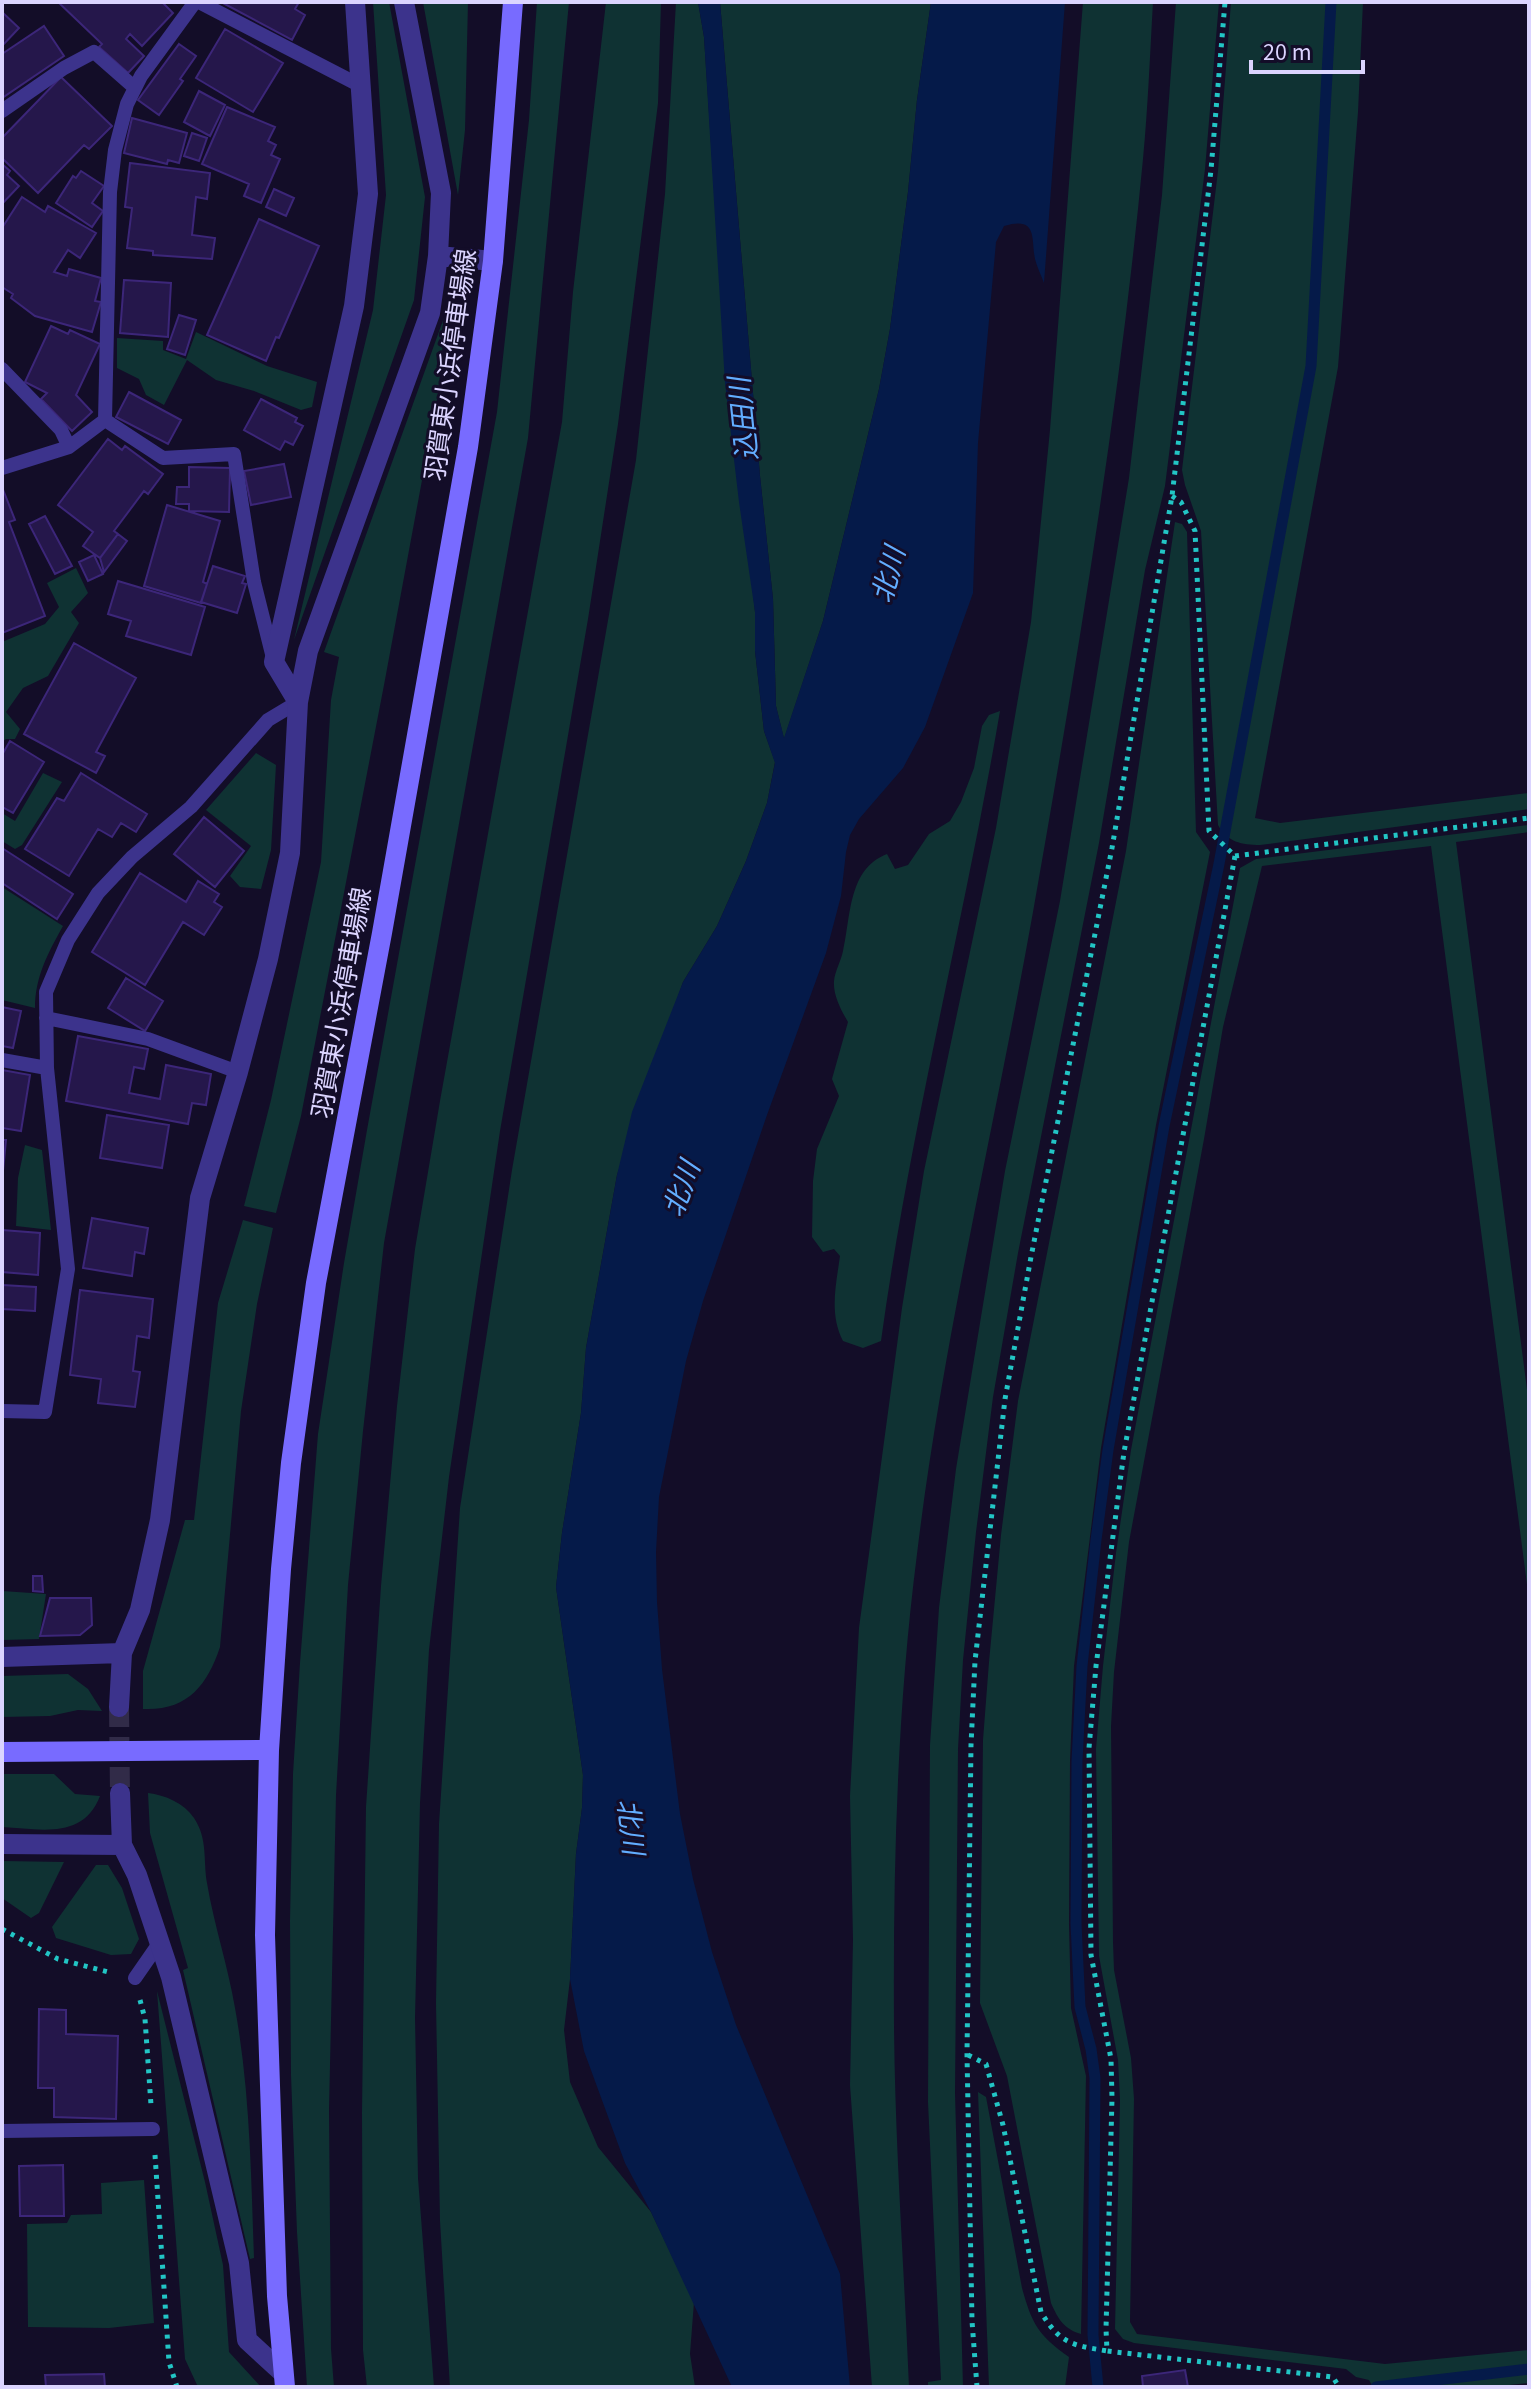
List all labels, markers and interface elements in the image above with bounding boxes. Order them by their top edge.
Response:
scale bar [1251,24,1363,74]
text: 20 m [1263,35,1312,70]
street label: 羽賀東小浜停車場線 [416,247,486,483]
water label: 込田川 [719,372,768,463]
water label: 北川 [862,540,916,607]
street label: 羽賀東小浜停車場線 [303,885,381,1121]
water label: 北川 [654,1153,711,1222]
water label: 北川 [607,1797,654,1860]

